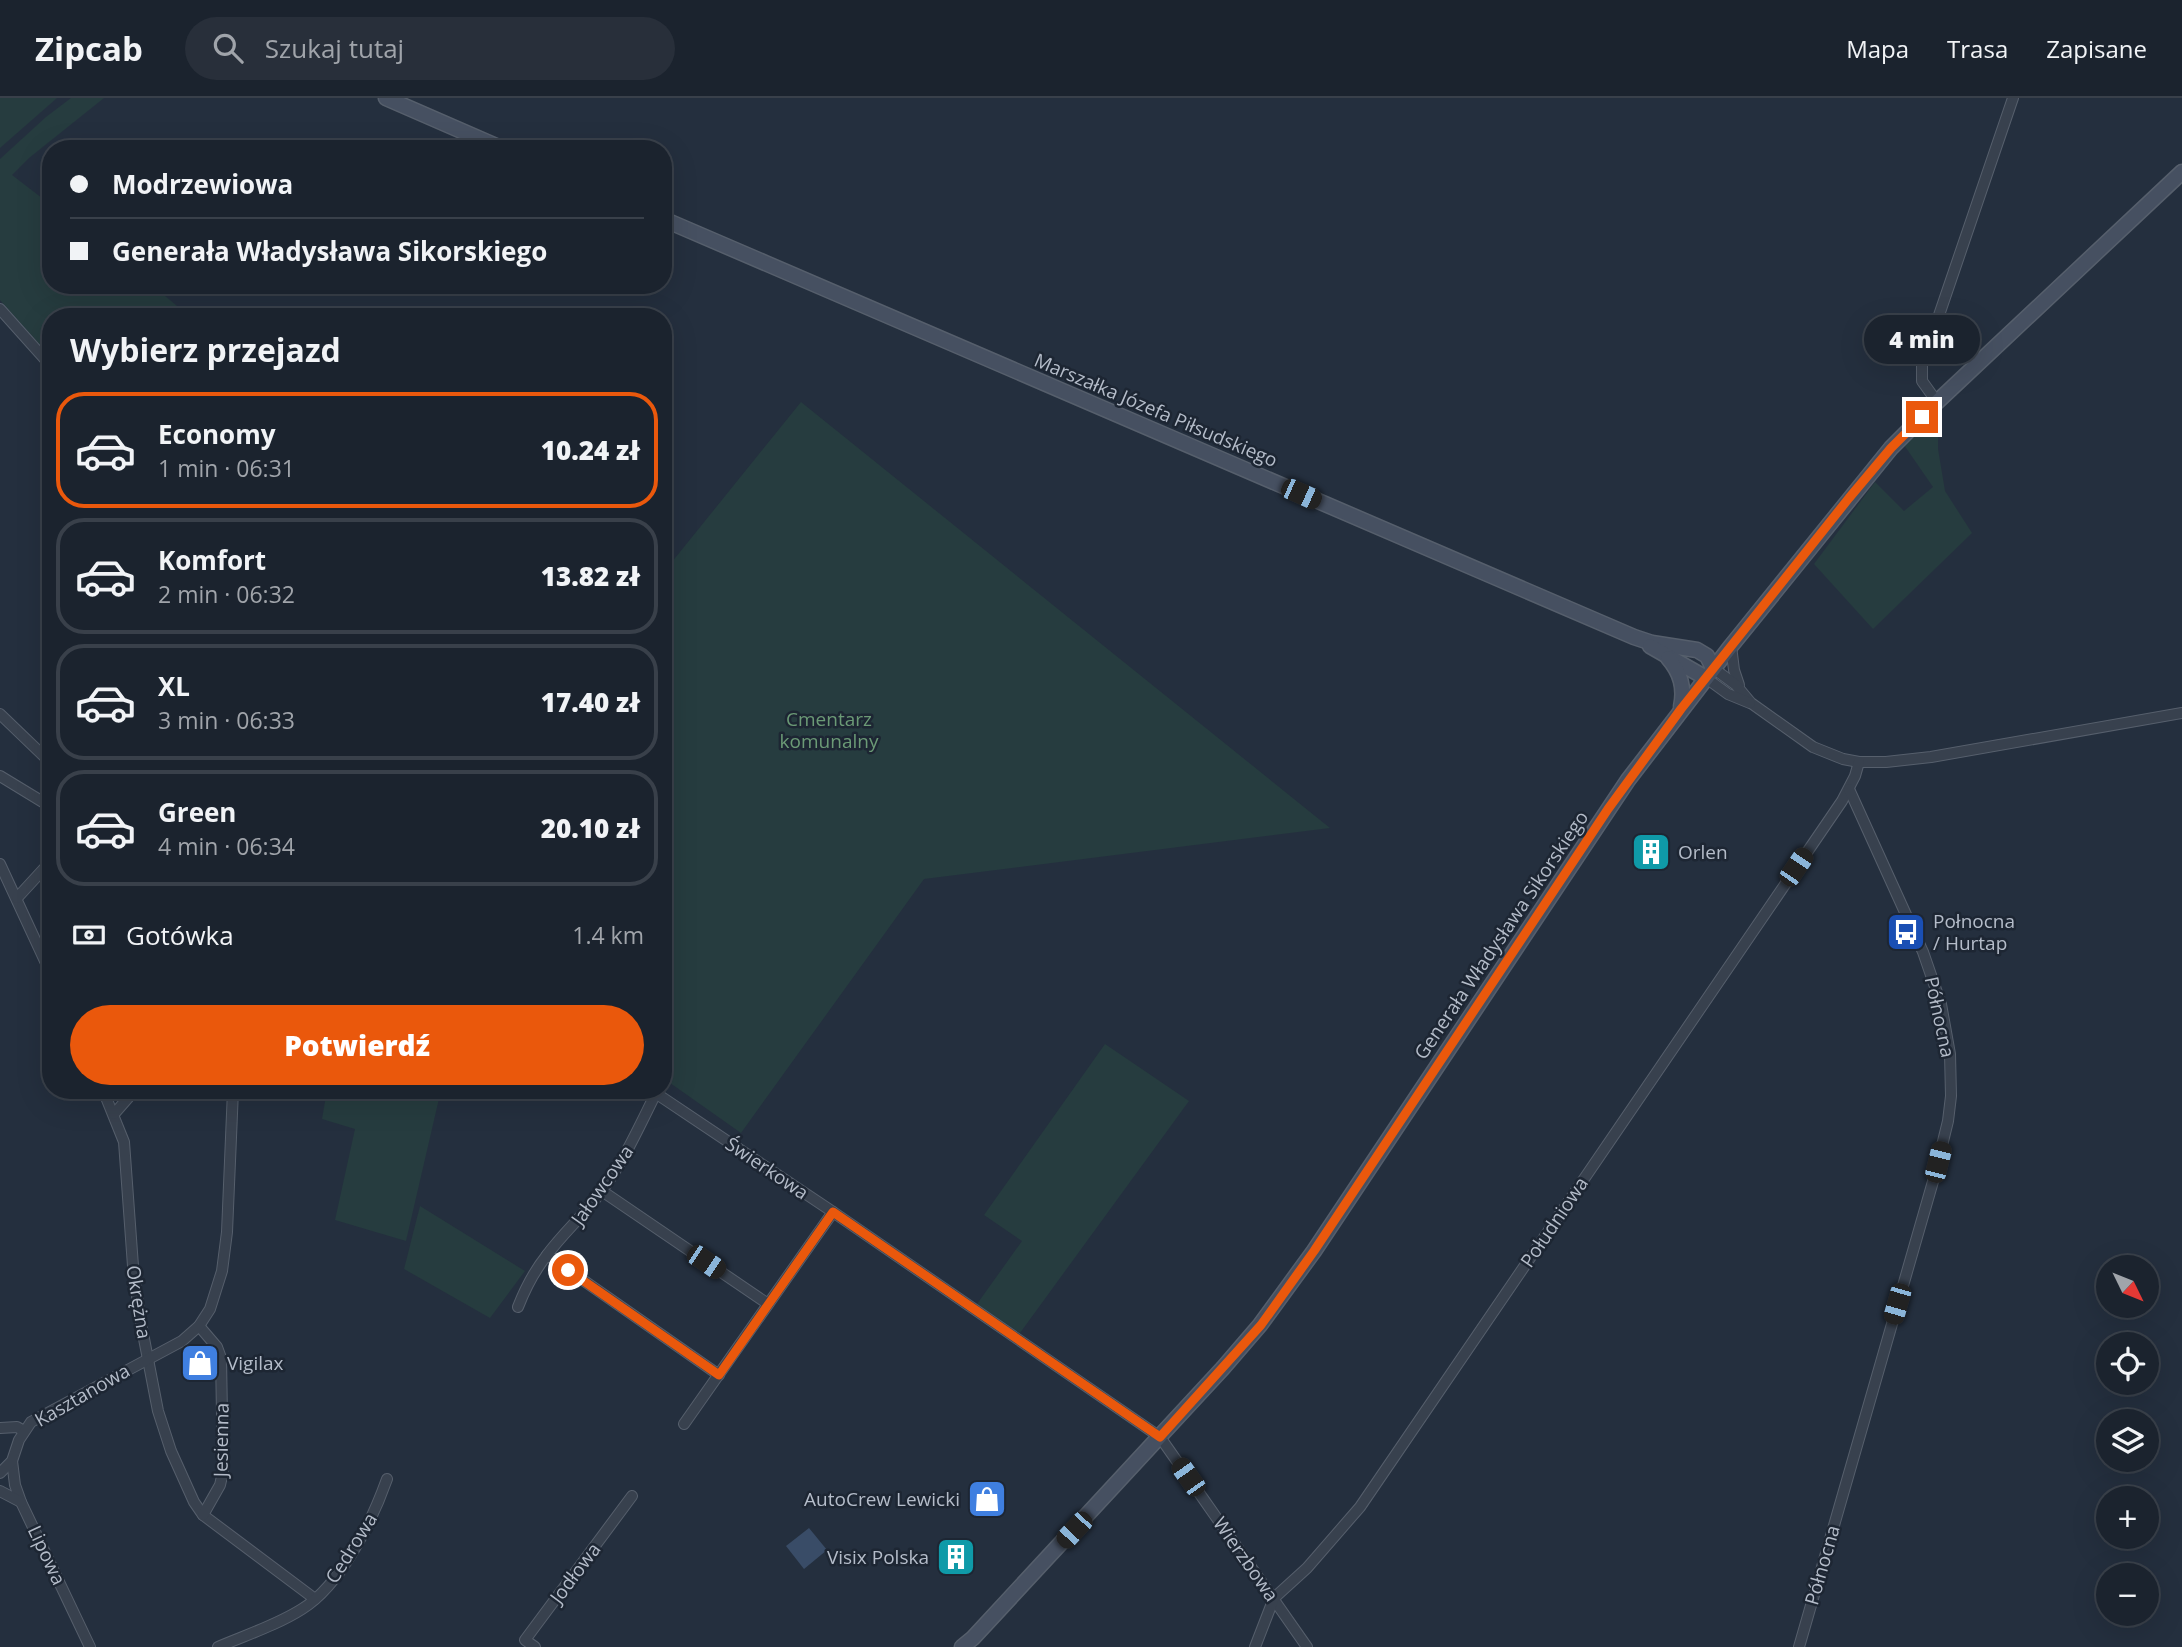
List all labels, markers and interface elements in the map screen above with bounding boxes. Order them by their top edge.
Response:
search box [185,17,675,80]
text: Zipcab [35,26,143,71]
icon: search [209,29,247,67]
text: Szukaj tutaj [265,30,404,66]
text: Mapa [1846,32,1909,65]
text: Trasa [1947,32,2008,65]
text: Zapisane [2046,32,2147,65]
text: Modrzewiowa [112,166,293,202]
text: Generała Władysława Sikorskiego [112,233,547,269]
callout: 4 min [1864,316,1980,364]
text: 4 min [1889,323,1955,355]
text: Wybierz przejazd [70,328,341,371]
street label: Marszałka Józefa Piłsudskiego [1030,347,1282,473]
route end [1906,401,1938,433]
text: Economy [158,416,276,452]
icon: car [74,419,137,482]
text: 10.24 zł [541,432,640,468]
text: 1 min · 06:31 [158,452,295,484]
car [1278,476,1325,512]
text: Komfort [158,542,266,578]
icon: car [74,545,137,608]
text: 13.82 zł [541,558,640,594]
text: 2 min · 06:32 [158,578,295,610]
text: XL [158,668,190,704]
icon: car [74,671,137,734]
text: 17.40 zł [541,684,640,720]
text: 3 min · 06:33 [158,704,295,736]
park label: Cmentarz komunalny [780,706,879,754]
text: Green [158,794,236,830]
icon: car [74,797,137,860]
street label: Generała Władysława Sikorskiego [1408,806,1594,1064]
text: 20.10 zł [541,810,640,846]
text: 4 min · 06:34 [158,830,295,862]
building icon: Orlen [1630,831,1672,873]
place label: Orlen [1678,839,1728,865]
car [1776,844,1817,890]
place label: Połnocna / Hurtap [1933,908,2015,956]
bus stop icon: Połnocna / Hurtap [1885,911,1927,953]
icon: cash [70,916,108,954]
text: Gotówka [126,917,234,953]
text: 1.4 km [572,919,644,951]
street label: Północna [1919,974,1961,1060]
button: Potwierdź [70,1005,644,1085]
street label: Świerkowa [720,1131,814,1205]
car [1923,1139,1954,1185]
street label: Jałowcowa [564,1140,639,1232]
street label: Południowa [1514,1172,1594,1272]
car [683,1242,730,1282]
route start [552,1254,584,1286]
north arrow [2096,1255,2160,1318]
map controls [2096,1255,2159,1626]
street label: Okrężna [120,1263,158,1341]
car [1882,1281,1913,1327]
button: locate [2096,1332,2159,1395]
shop icon: Vigilax [179,1342,221,1384]
place label: Vigilax [227,1350,284,1376]
street label: Kasztanowa [30,1357,134,1433]
street label: Jesienna [207,1403,235,1479]
button: layers [2096,1409,2159,1472]
car [1168,1454,1209,1500]
shop icon: AutoCrew Lewicki [966,1478,1008,1520]
place label: AutoCrew Lewicki [804,1486,960,1512]
button: + [2096,1486,2159,1549]
car [1052,1507,1097,1553]
street label: Cedrowa [319,1508,383,1588]
street label: Wierzbowa [1207,1511,1285,1607]
street label: Lipowa [22,1521,72,1589]
street label: Północna [1798,1522,1846,1608]
building icon: Visix Polska [935,1536,977,1578]
street label: Jodłowa [542,1537,606,1610]
place label: Visix Polska [827,1544,929,1570]
button: − [2096,1563,2159,1626]

